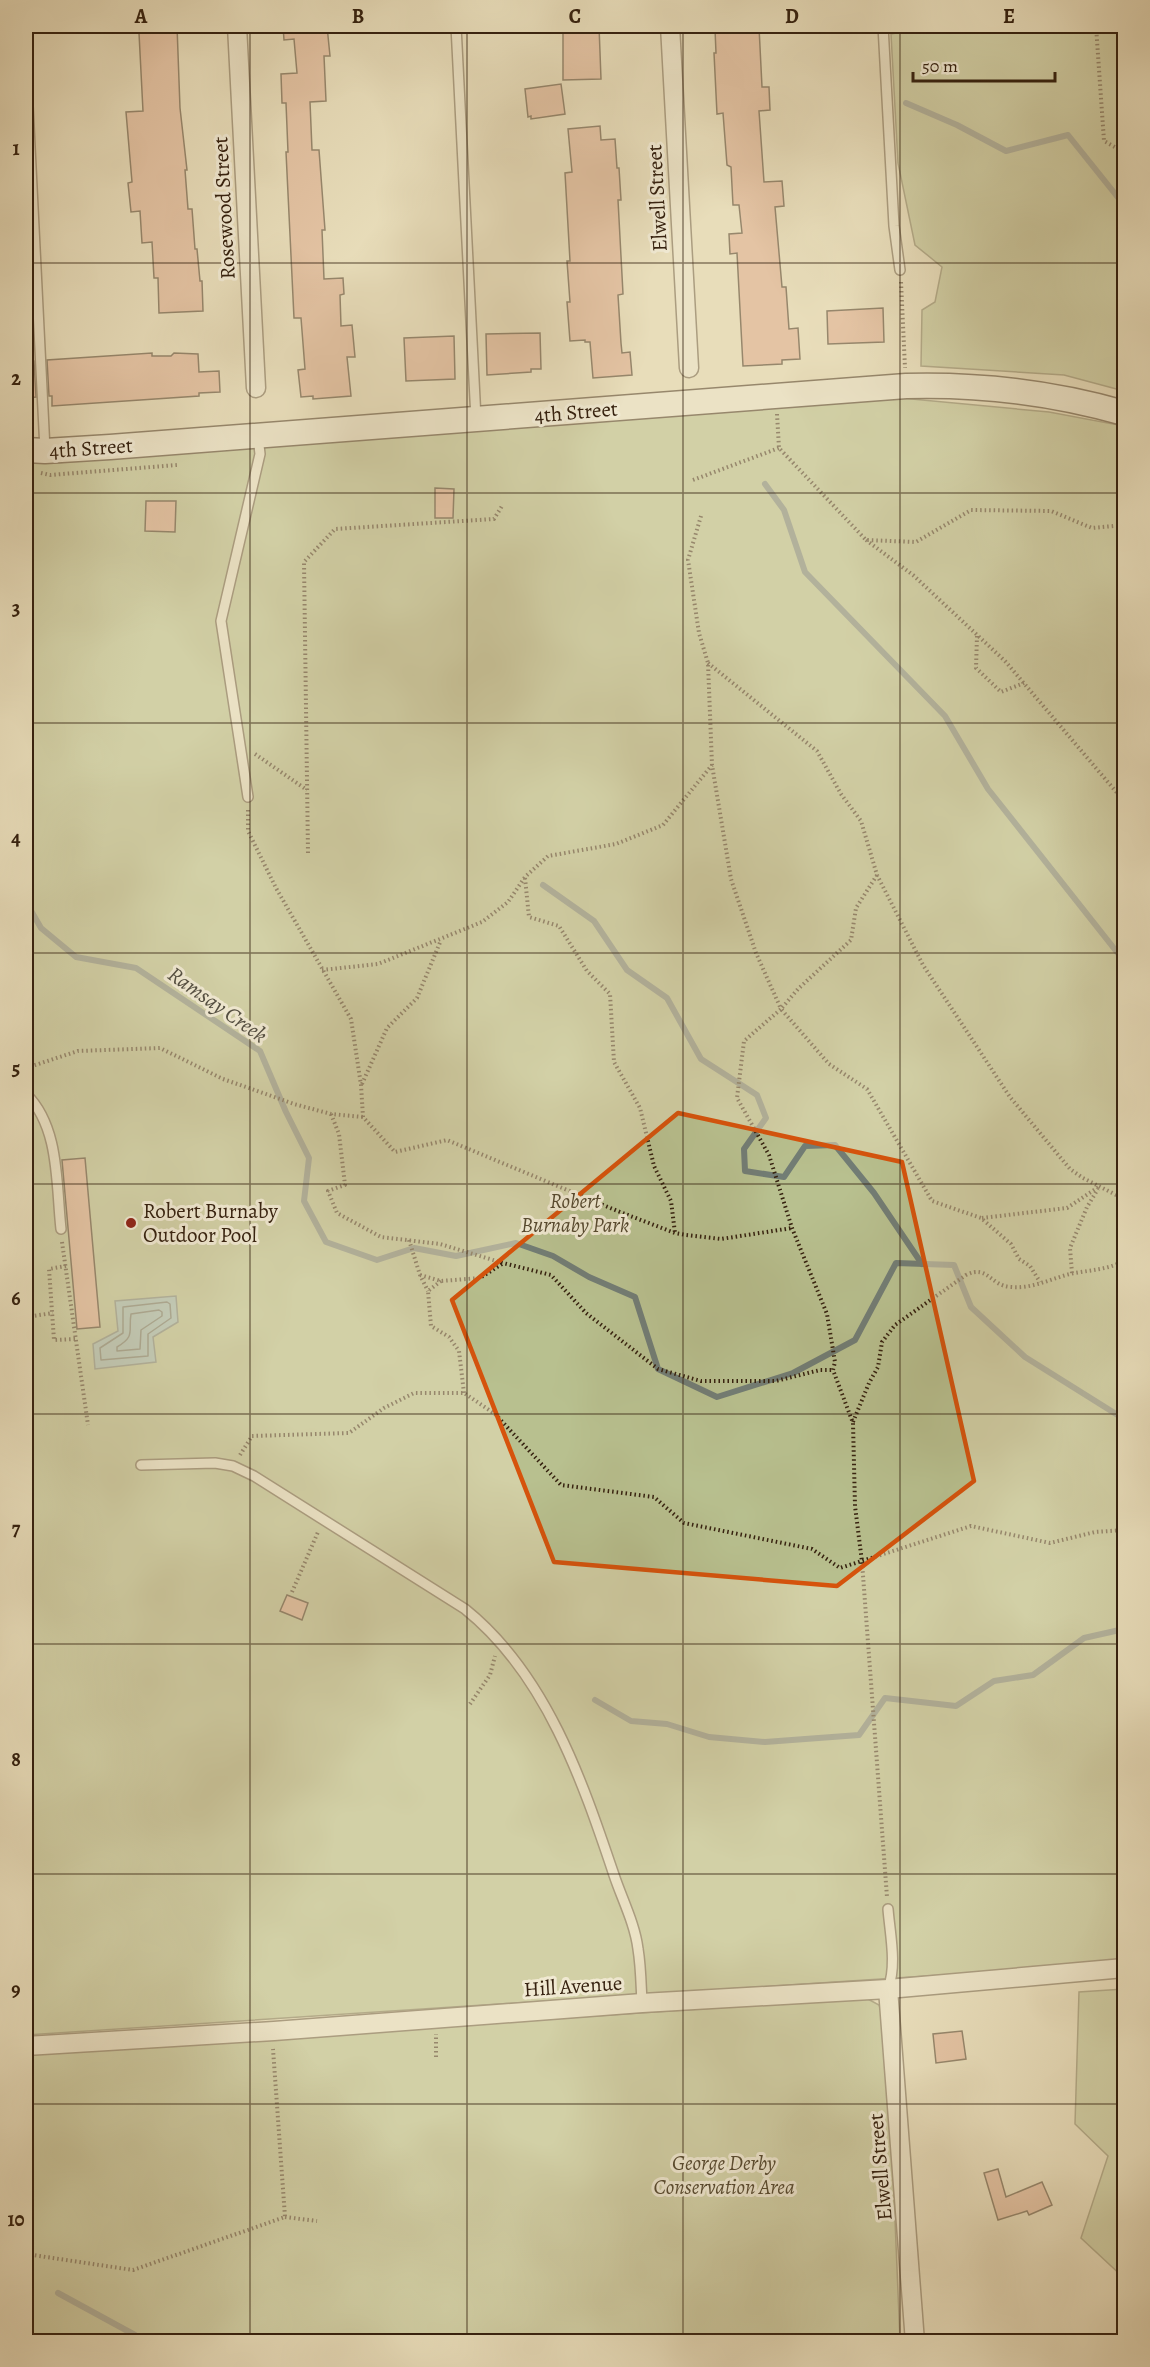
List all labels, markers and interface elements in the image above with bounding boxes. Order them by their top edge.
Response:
text: A [134,3,148,30]
text: B [352,3,364,30]
text: C [569,3,581,30]
text: D [785,3,799,30]
text: E [1003,3,1015,30]
scale bar [913,45,1056,83]
text: 50 m [922,54,958,78]
text: 1 [12,135,20,162]
street label: Rosewood Street [206,136,242,280]
street label: Elwell Street [640,144,674,252]
text: 2 [11,365,21,392]
street label: 4th Street [533,394,619,430]
street label: 4th Street [48,431,134,465]
text: 3 [12,595,20,622]
text: 4 [11,825,21,852]
water label: Ramsay Creek [162,959,273,1050]
text: 5 [12,1055,20,1082]
park label: Robert Burnaby Park [521,1187,629,1239]
place label: Robert Burnaby Outdoor Pool [143,1197,278,1249]
marker: Robert Burnaby Outdoor Pool [124,1216,138,1230]
text: 6 [11,1285,21,1312]
text: 7 [12,1515,21,1542]
text: 8 [11,1746,21,1773]
street label: Hill Avenue [523,1969,623,2003]
text: 9 [11,1976,21,2003]
street label: Elwell Street [861,2112,899,2222]
park label: George Derby Conservation Area [653,2149,795,2201]
text: 10 [7,2206,25,2233]

